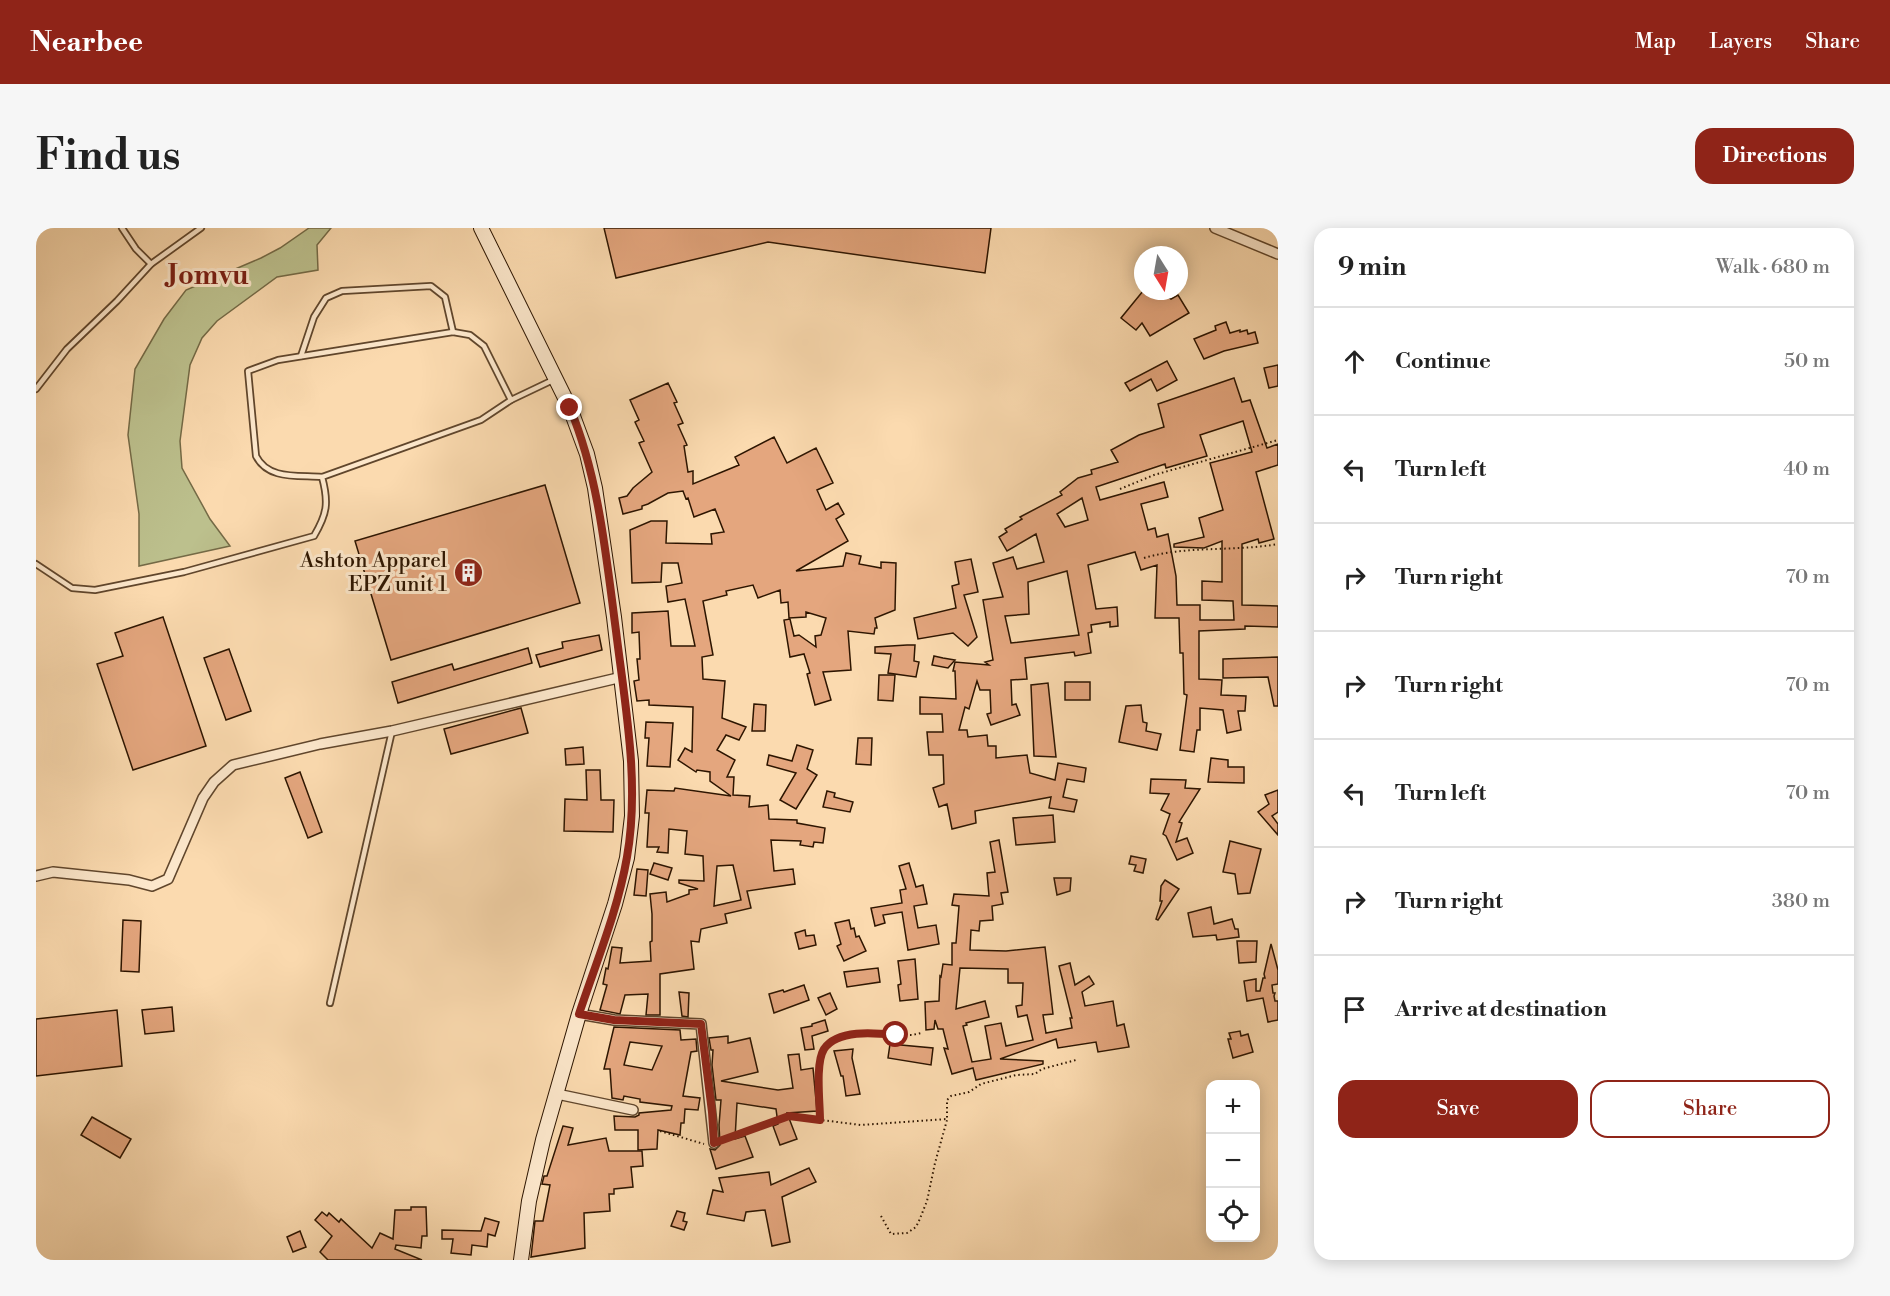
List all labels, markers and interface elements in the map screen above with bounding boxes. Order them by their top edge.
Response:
text: Nearbee [30,25,143,60]
text: Map [1635,29,1676,55]
text: Layers [1709,29,1772,55]
text: Share [1805,29,1860,55]
button: Directions [1695,128,1854,184]
text: Find us [36,130,180,183]
north arrow [1134,246,1188,300]
text: 9 min [1338,251,1406,283]
text: Walk · 680 m [1716,255,1830,280]
district label: Jomvu [164,259,249,293]
icon: ahead [1338,345,1371,378]
text: Continue [1395,348,1491,375]
text: 50 m [1784,349,1830,374]
route end [556,394,582,420]
icon: left [1338,453,1371,486]
text: Turn left [1395,456,1486,483]
text: 40 m [1783,457,1830,482]
place label: Ashton Apparel EPZ unit 1 [299,548,447,598]
building icon: Ashton Apparel EPZ unit 1 [452,556,484,588]
icon: right [1338,561,1371,594]
text: Turn right [1395,564,1503,591]
text: 70 m [1786,565,1830,590]
icon: right [1338,669,1371,702]
text: Turn right [1395,672,1503,699]
text: 70 m [1786,673,1830,698]
icon: left [1338,777,1371,810]
text: Turn left [1395,780,1486,807]
text: 70 m [1786,781,1830,806]
icon: right [1338,885,1371,918]
text: Turn right [1395,888,1503,915]
text: 380 m [1772,889,1830,914]
icon: arrive [1338,993,1371,1026]
text: Arrive at destination [1395,996,1607,1023]
route start [882,1021,908,1047]
map controls [1206,1080,1260,1242]
button: + [1206,1080,1260,1134]
button: Save [1338,1080,1578,1138]
button: Share [1590,1080,1830,1138]
button: − [1206,1134,1260,1188]
button: locate [1206,1188,1260,1242]

